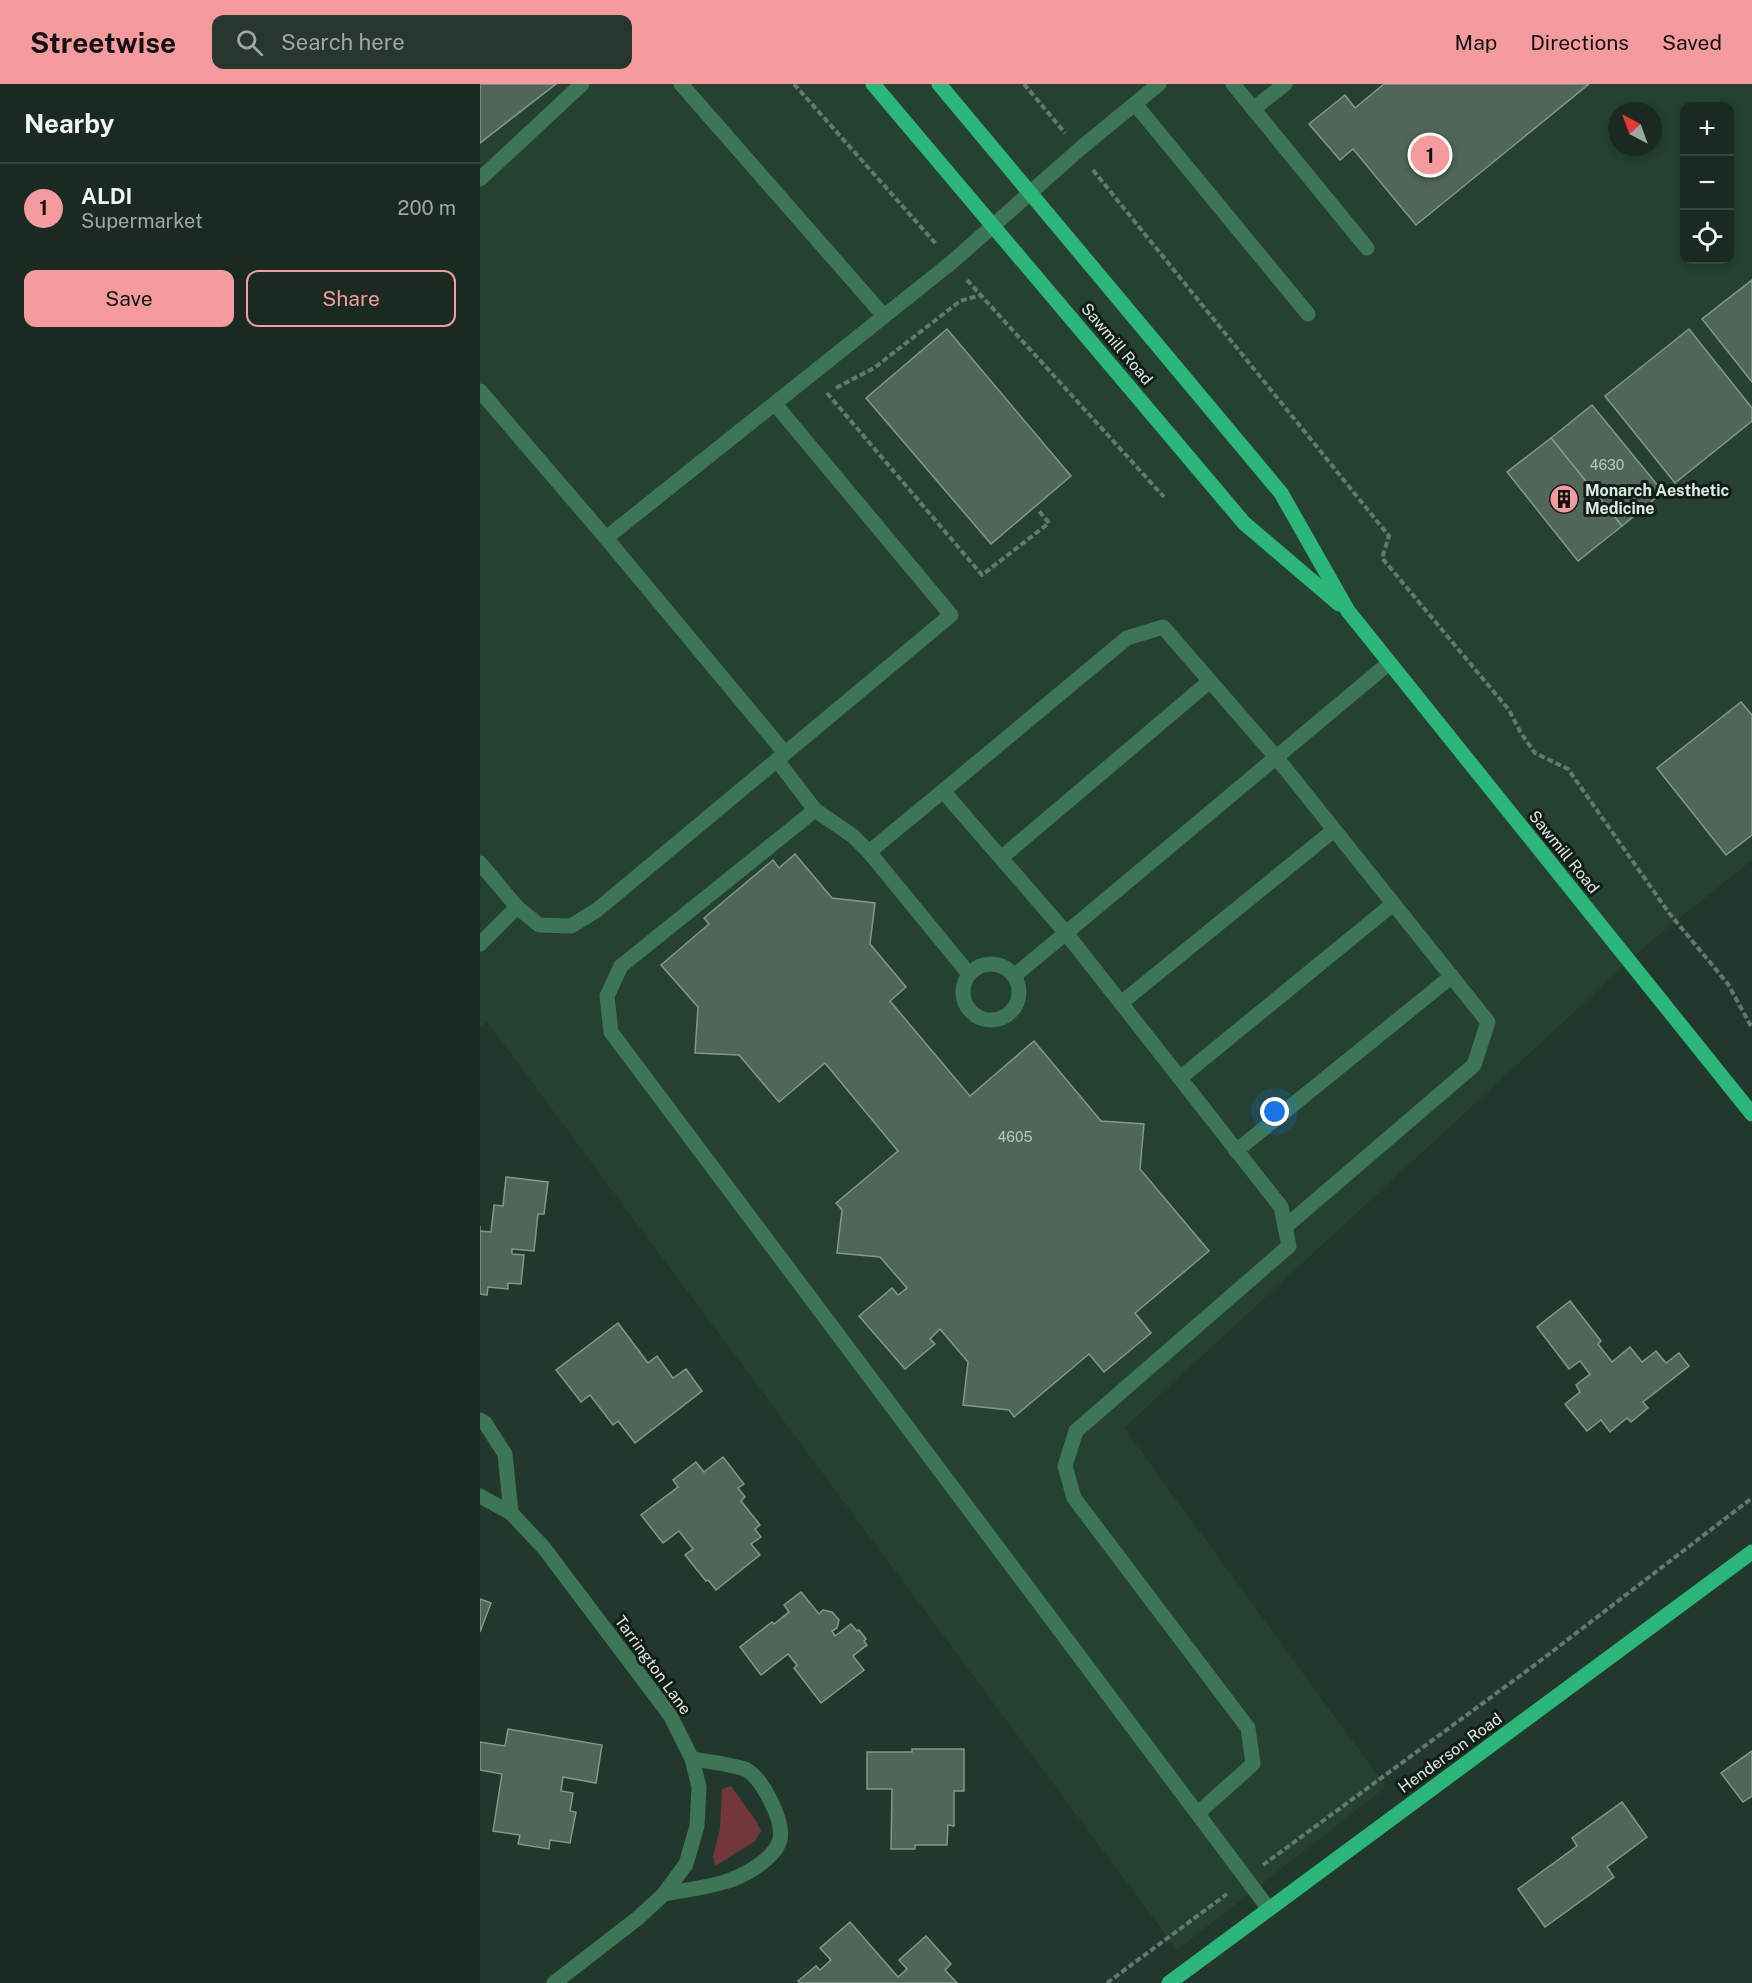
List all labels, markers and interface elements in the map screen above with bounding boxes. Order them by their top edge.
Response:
search box [212,15,632,69]
text: Streetwise [30,26,176,59]
icon: search [233,26,266,59]
text: Search here [281,29,405,55]
text: Map [1455,30,1497,55]
text: Directions [1530,30,1629,55]
text: Saved [1662,30,1722,55]
north arrow [1608,102,1662,156]
map controls [1680,102,1734,264]
button: + [1680,102,1734,156]
text: Nearby [24,108,114,139]
pin: 1 [1410,132,1450,178]
button: − [1680,156,1734,210]
text: ALDI [81,183,132,209]
text: 1 [39,196,48,220]
text: 200 m [398,196,456,220]
text: Supermarket [81,209,203,233]
button: locate [1680,210,1734,264]
button: Save [24,270,234,327]
button: Share [246,270,456,327]
street label: Sawmill Road [1077,299,1157,389]
house number: 4630 [1590,457,1624,473]
place label: Monarch Aesthetic Medicine [1585,481,1730,518]
building icon: Monarch Aesthetic Medicine [1548,483,1580,515]
street label: Sawmill Road [1525,807,1603,897]
your location [1260,1097,1289,1126]
house number: 4605 [998,1129,1033,1145]
street label: Tarrington Lane [611,1612,695,1718]
street label: Henderson Road [1394,1709,1506,1797]

